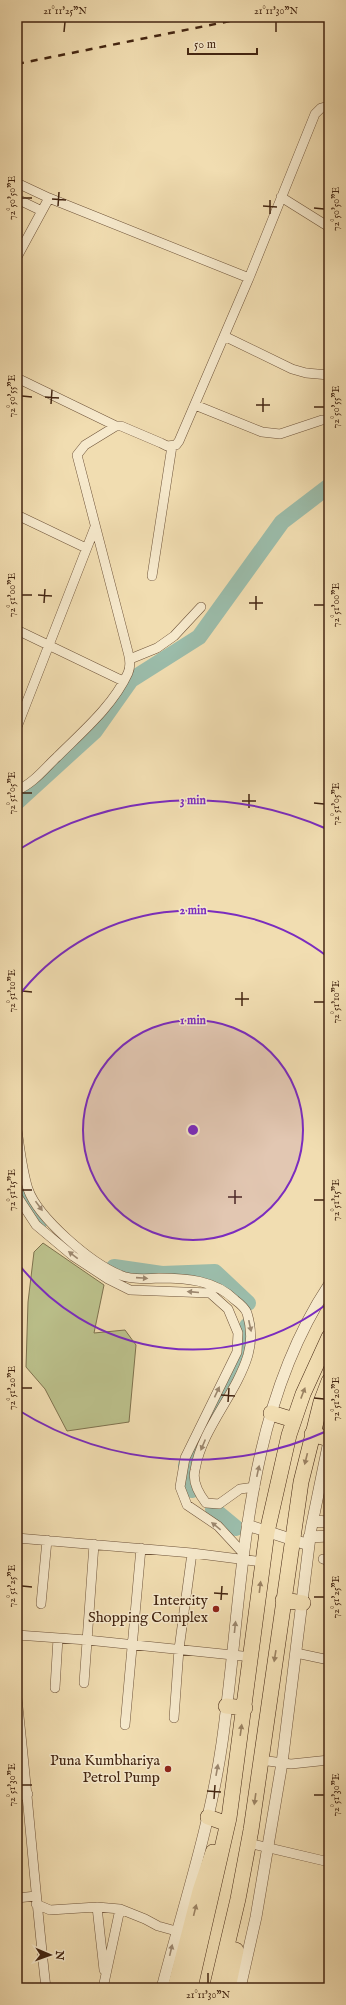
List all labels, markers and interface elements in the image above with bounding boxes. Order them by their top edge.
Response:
text: 21°11'25"N [43,5,87,18]
text: 21°11'30"N [254,5,298,18]
scale bar [188,30,257,56]
text: 50 m [194,37,216,52]
text: 72°50'50"E [6,176,19,220]
text: 72°50'50"E [330,187,343,231]
text: 72°50'55"E [6,374,19,417]
text: 72°50'55"E [330,385,343,428]
text: 72°51'00"E [6,573,19,617]
text: 72°51'00"E [330,583,343,627]
text: 72°51'05"E [6,771,19,815]
text: 72°51'05"E [330,782,343,826]
text: 3 min [180,793,207,808]
text: 2 min [179,903,207,918]
text: 72°51'10"E [6,969,19,1013]
text: 72°51'10"E [330,980,343,1024]
text: 1 min [180,1013,207,1028]
centre of rings [186,1123,200,1137]
text: 72°51'15"E [6,1169,19,1211]
text: 72°51'15"E [330,1179,343,1221]
one-way arrow [35,1201,43,1212]
one-way arrow [68,1251,79,1259]
one-way arrow [136,1275,148,1282]
one-way arrow [187,1288,199,1295]
one-way arrow [247,1320,253,1332]
text: 72°51'20"E [6,1366,19,1410]
text: 72°51'20"E [330,1377,343,1421]
one-way arrow [214,1386,220,1398]
one-way arrow [301,1386,307,1398]
one-way arrow [200,1440,206,1452]
one-way arrow [303,1452,309,1465]
one-way arrow [256,1465,262,1477]
one-way arrow [211,1521,222,1530]
text: 72°51'25"E [6,1565,19,1607]
text: 72°51'25"E [330,1576,343,1618]
one-way arrow [257,1581,263,1593]
place label: Intercity Shopping Complex [88,1591,209,1627]
marker: Intercity Shopping Complex [211,1604,221,1614]
one-way arrow [232,1621,238,1633]
one-way arrow [271,1650,277,1662]
one-way arrow [238,1724,244,1736]
place label: Puna Kumbhariya Petrol Pump [50,1751,161,1787]
text: 72°51'30"E [6,1763,19,1807]
marker: Puna Kumbhariya Petrol Pump [163,1764,173,1774]
one-way arrow [214,1764,220,1776]
text: 72°51'30"E [330,1773,343,1817]
one-way arrow [252,1793,258,1805]
one-way arrow [192,1903,198,1915]
north arrow [30,1935,70,1975]
one-way arrow [168,1944,174,1956]
text: N [52,1949,66,1961]
text: 21°11'30"N [186,1989,230,2002]

